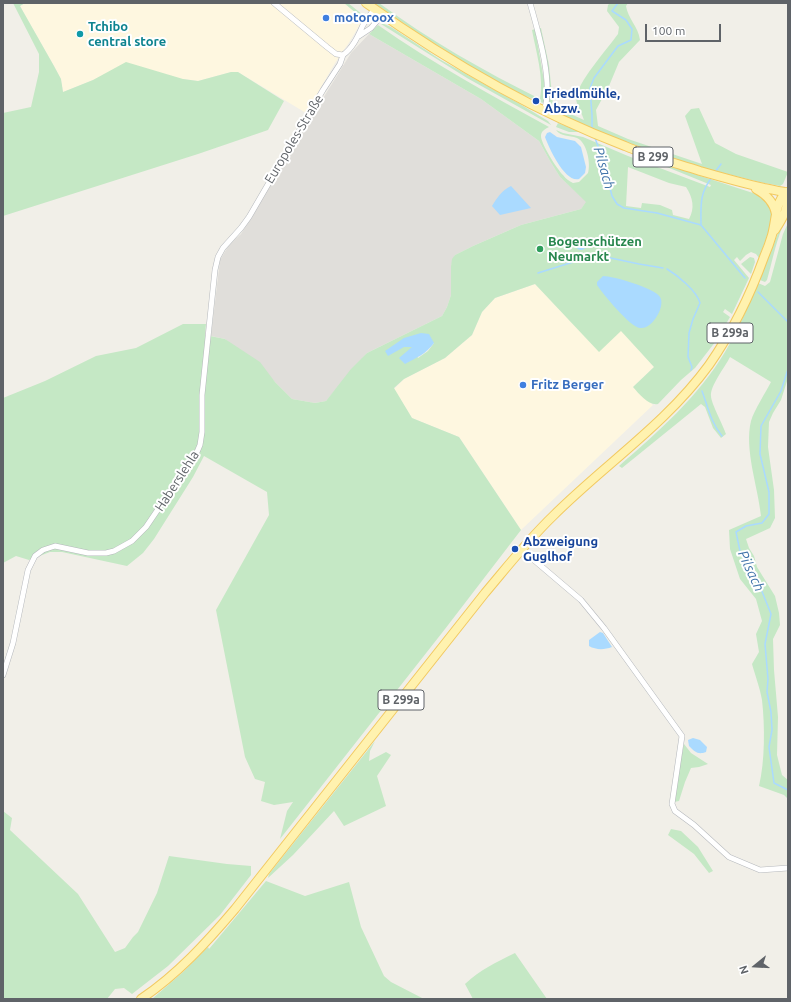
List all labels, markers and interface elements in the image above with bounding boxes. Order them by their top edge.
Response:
place label: motoroox [334,10,394,26]
marker: motoroox [321,13,331,23]
scale bar [647,16,723,42]
place label: Tchibo central store [88,19,166,50]
text: 100 m [652,24,685,37]
marker: Tchibo central store [75,29,85,39]
place label: Friedlmühle, Abzw. [544,86,620,117]
street label: Europoles-Straße [261,92,327,186]
marker: Friedlmühle, Abzw. [531,96,541,106]
water label: Pilsach [590,145,618,191]
road number: B 299 [633,147,673,167]
place label: Bogenschützen Neumarkt [548,234,642,265]
marker: Bogenschützen Neumarkt [535,244,545,254]
road number: B 299a [707,323,753,343]
place label: Fritz Berger [531,377,604,393]
marker: Fritz Berger [518,380,528,390]
street label: Haberslehla [152,448,202,514]
place label: Abzweigung Guglhof [523,534,598,565]
marker: Abzweigung Guglhof [510,544,520,554]
water label: Pilsach [734,548,768,594]
road number: B 299a [378,690,424,710]
north arrow [735,946,775,986]
text: N [737,964,751,975]

